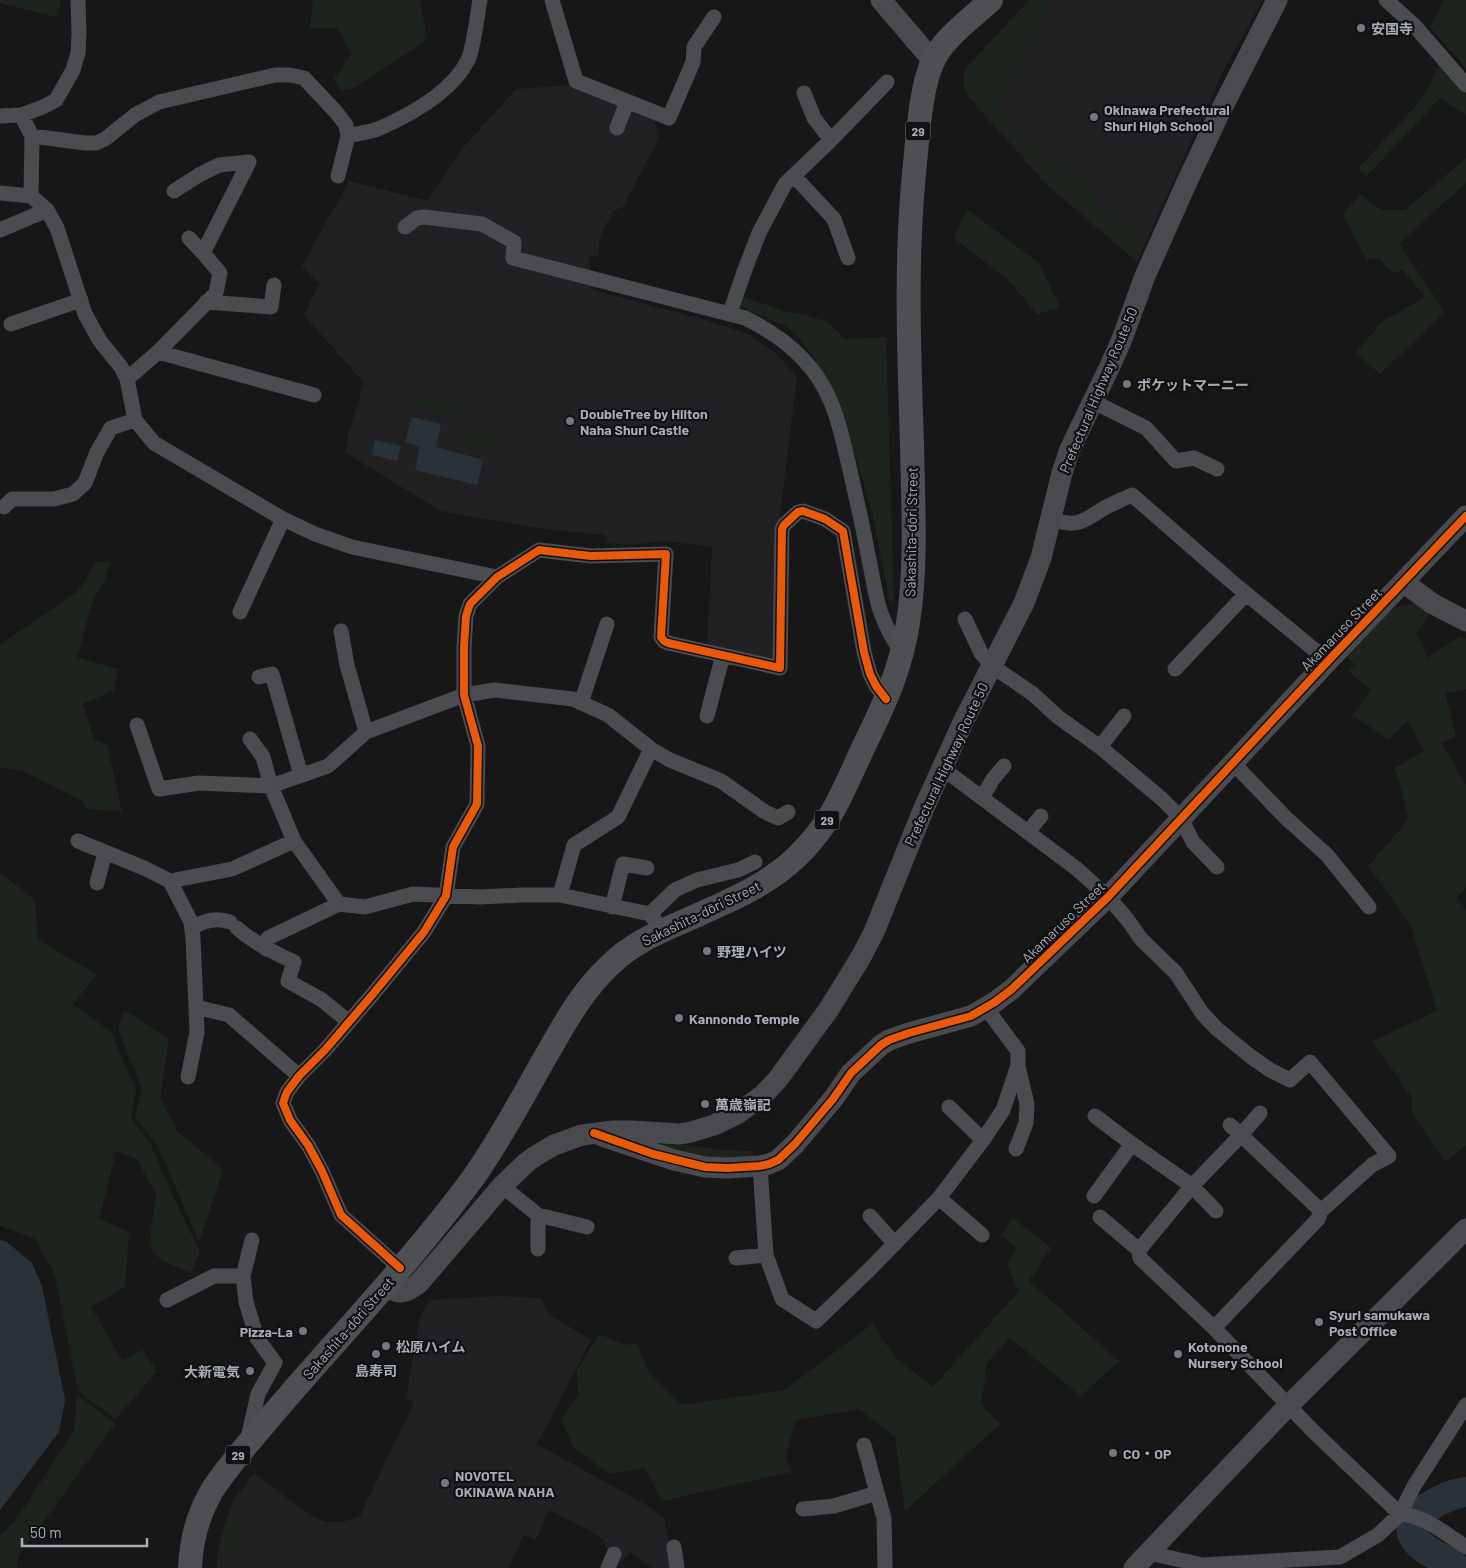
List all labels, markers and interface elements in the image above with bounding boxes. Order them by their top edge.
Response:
place label: 安国寺 [1371,20,1413,37]
marker: 安国寺 [1355,22,1367,34]
place label: Okinawa Prefectural Shuri High School [1104,101,1230,134]
marker: Okinawa Prefectural Shuri High School [1088,111,1100,123]
road number: 29 [906,122,930,140]
street label: Prefectural Highway Route 50 [1055,305,1141,475]
place label: ポケットマーニー [1137,376,1249,393]
marker: ポケットマーニー [1121,378,1133,390]
place label: DoubleTree by Hilton Naha Shuri Castle [580,405,708,438]
marker: DoubleTree by Hilton Naha Shuri Castle [564,415,576,427]
street label: Sakashita-dōri Street [901,467,921,597]
street label: Akamaruso Street [1297,584,1385,674]
street label: Prefectural Highway Route 50 [901,680,991,848]
road number: 29 [814,810,840,830]
street label: Sakashita-dōri Street [639,877,763,949]
street label: Akamaruso Street [1018,878,1108,966]
place label: 野理ハイツ [717,943,787,960]
marker: 野理ハイツ [701,945,713,957]
place label: Kannondo Temple [689,1010,800,1027]
marker: Kannondo Temple [673,1012,685,1024]
place label: 萬歳嶺記 [715,1096,771,1113]
marker: 萬歳嶺記 [699,1098,711,1110]
street label: Sakashita-dōri Street [299,1273,397,1383]
place label: Syuri samukawa Post Office [1329,1306,1430,1339]
marker: Syuri samukawa Post Office [1313,1316,1325,1328]
place label: Pizza-La [240,1323,293,1340]
marker: Pizza-La [297,1325,309,1337]
place label: 松原ハイム [396,1338,465,1355]
place label: Kotonone Nursery School [1188,1338,1283,1371]
marker: 松原ハイム [380,1340,392,1352]
marker: 島寿司 [370,1348,382,1360]
marker: Kotonone Nursery School [1172,1348,1184,1360]
place label: 島寿司 [355,1362,397,1379]
place label: 大新電気 [184,1363,240,1380]
marker: 大新電気 [244,1365,256,1377]
place label: CO・OP [1123,1445,1171,1462]
road number: 29 [226,1446,250,1464]
marker: CO・OP [1107,1447,1119,1459]
place label: NOVOTEL OKINAWA NAHA [455,1467,555,1500]
marker: NOVOTEL OKINAWA NAHA [439,1477,451,1489]
scale bar [22,1516,148,1548]
text: 50 m [30,1523,62,1541]

